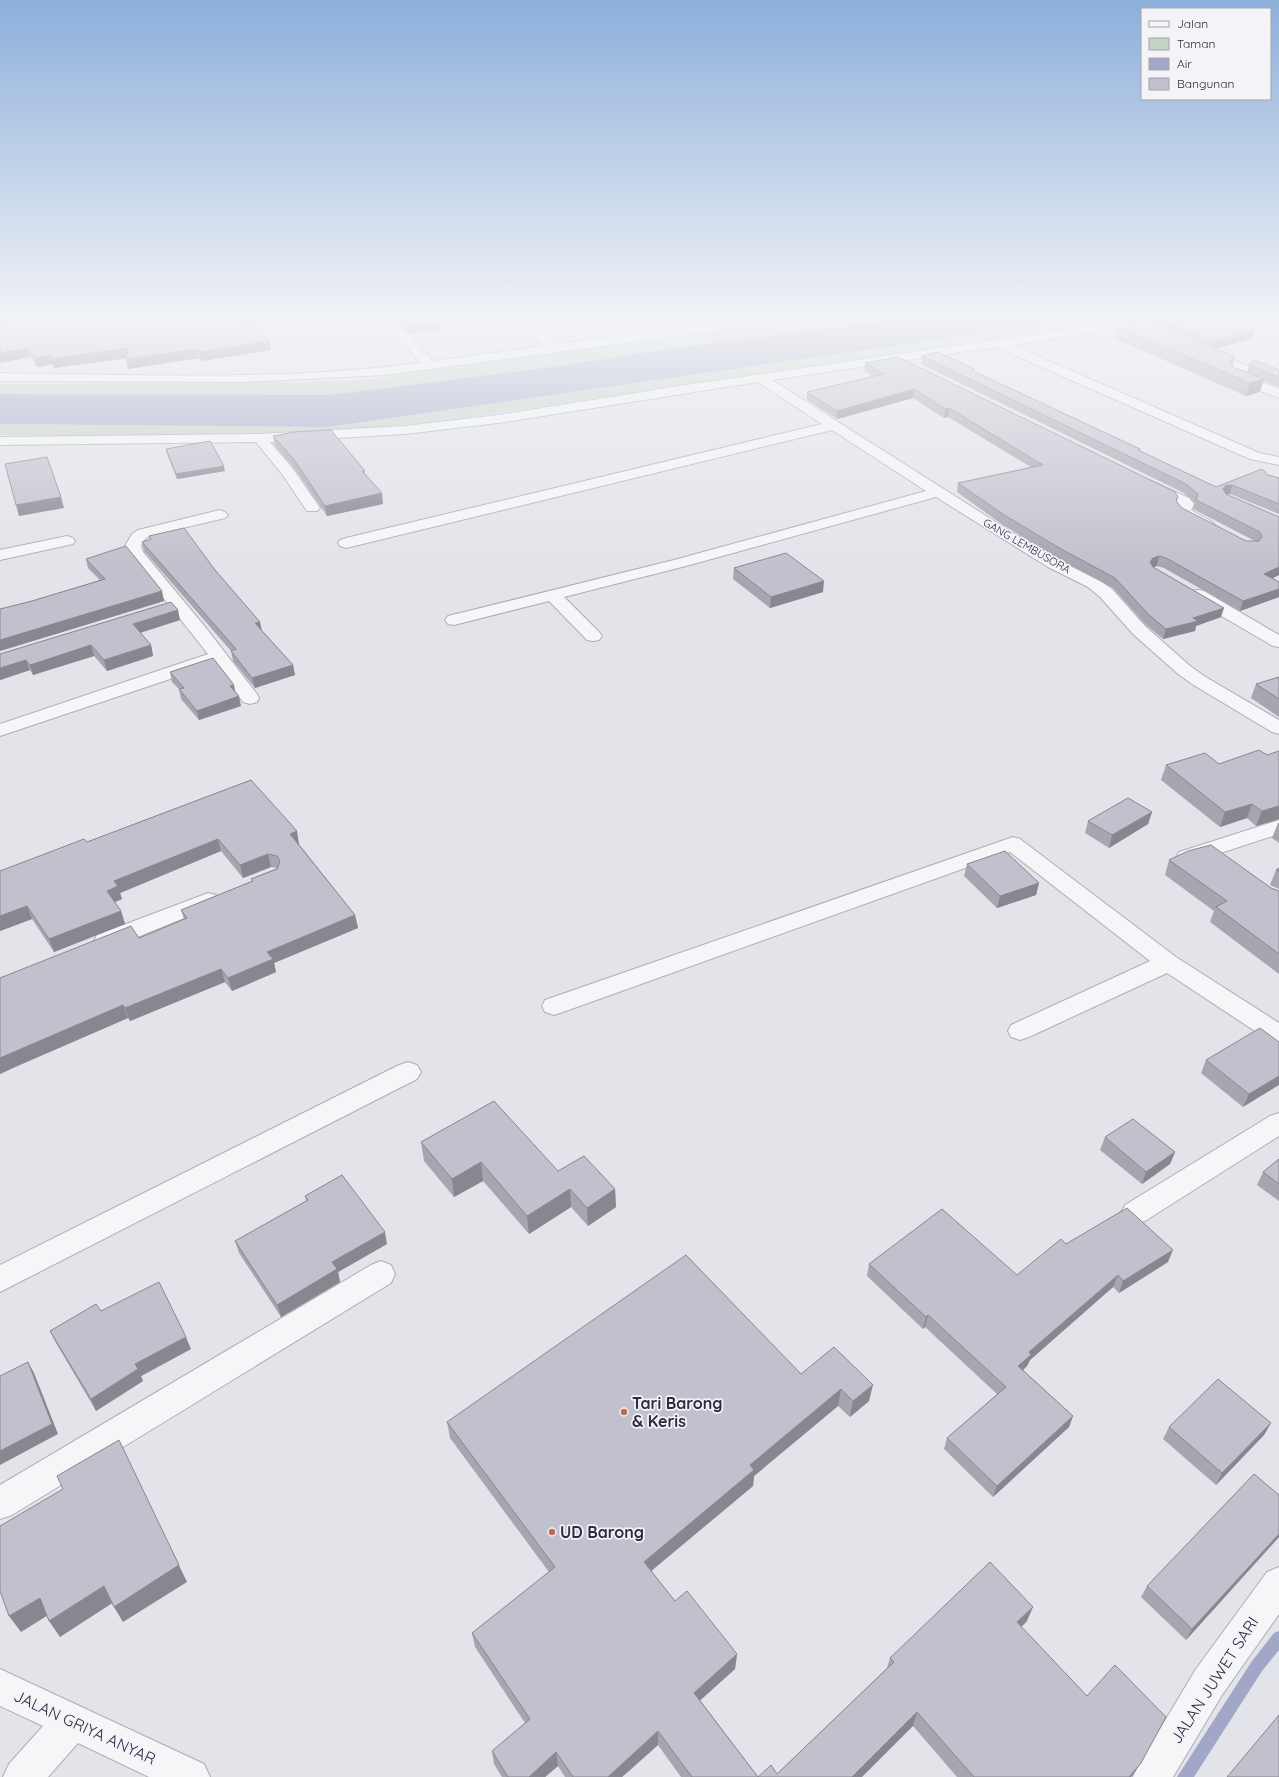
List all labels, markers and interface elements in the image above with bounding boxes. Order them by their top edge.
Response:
legend [1141,8,1271,100]
text: Jalan [1177,16,1208,31]
text: Taman [1177,36,1215,51]
text: Air [1177,56,1192,71]
text: Bangunan [1177,76,1234,91]
street label: GANG LEMBUSORA [981,515,1073,577]
place label: Tari Barong & Keris [632,1393,723,1431]
marker: Tari Barong & Keris [619,1407,629,1417]
place label: UD Barong [560,1522,644,1542]
marker: UD Barong [547,1527,557,1537]
street label: JALAN JUWET SARI [1165,1613,1263,1747]
street label: JALAN GRIYA ANYAR [11,1685,159,1769]

